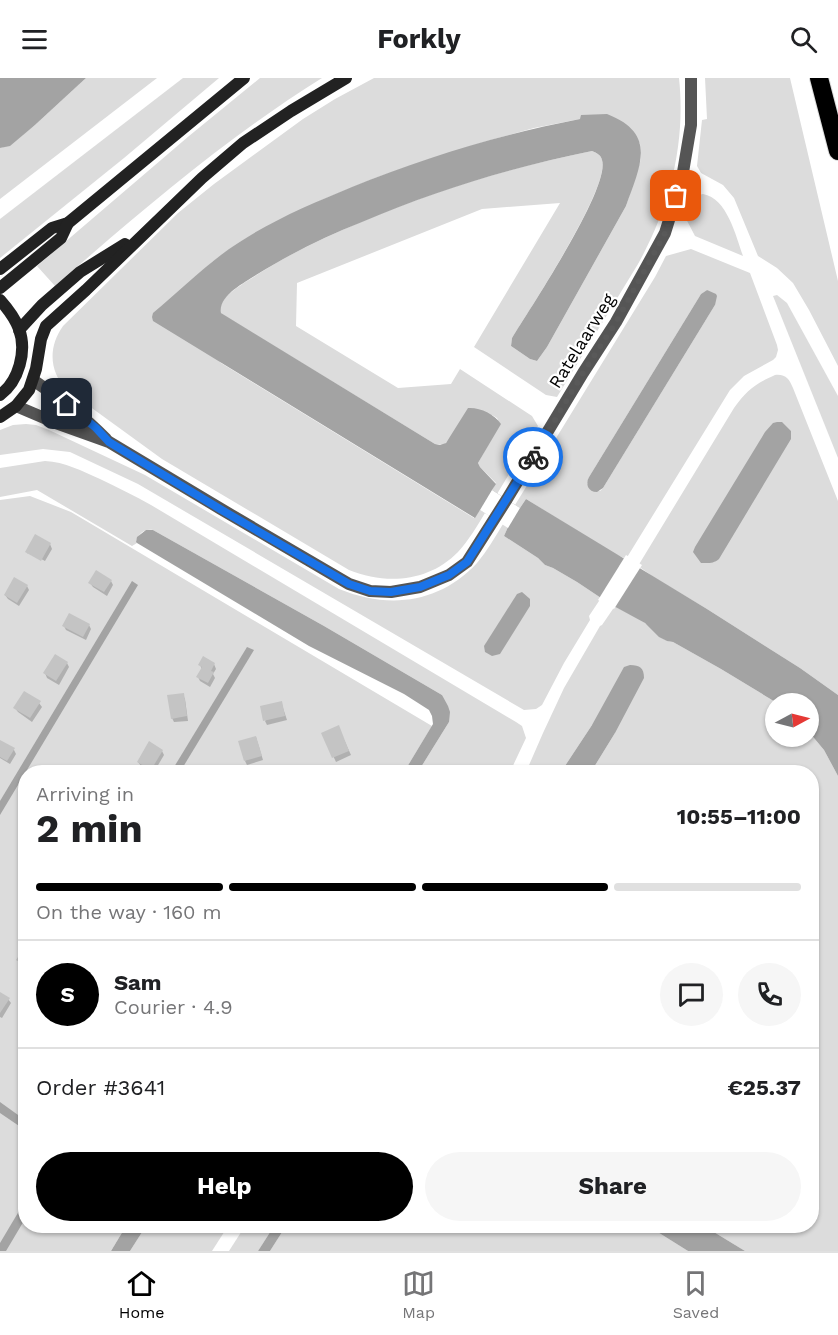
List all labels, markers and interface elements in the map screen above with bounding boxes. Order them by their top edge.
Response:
icon: menu [18,23,51,56]
text: Forkly [377,23,461,55]
icon: search [787,23,820,56]
pin [650,170,701,221]
icon: bag [659,179,692,212]
street label: Ratelaarweg [544,289,619,392]
pin [41,378,92,429]
icon: home [50,387,83,420]
courier [503,427,563,487]
icon: bike [517,441,550,474]
north arrow [765,693,819,747]
map controls [765,693,819,747]
text: Arriving in [36,782,134,806]
text: 10:55–11:00 [677,804,801,829]
text: 2 min [36,806,143,851]
text: On the way · 160 m [36,900,221,924]
button: chat [660,963,723,1026]
button: phone [738,963,801,1026]
text: Sam [114,970,162,995]
text: S [60,982,75,1007]
text: Courier · 4.9 [114,995,233,1019]
text: Order #3641 [36,1075,165,1100]
text: €25.37 [727,1075,801,1100]
button: Help [36,1152,413,1221]
button: Share [425,1152,801,1221]
tab: Home [119,1267,165,1322]
tab: Map [402,1267,435,1322]
tab: Saved [673,1267,719,1322]

